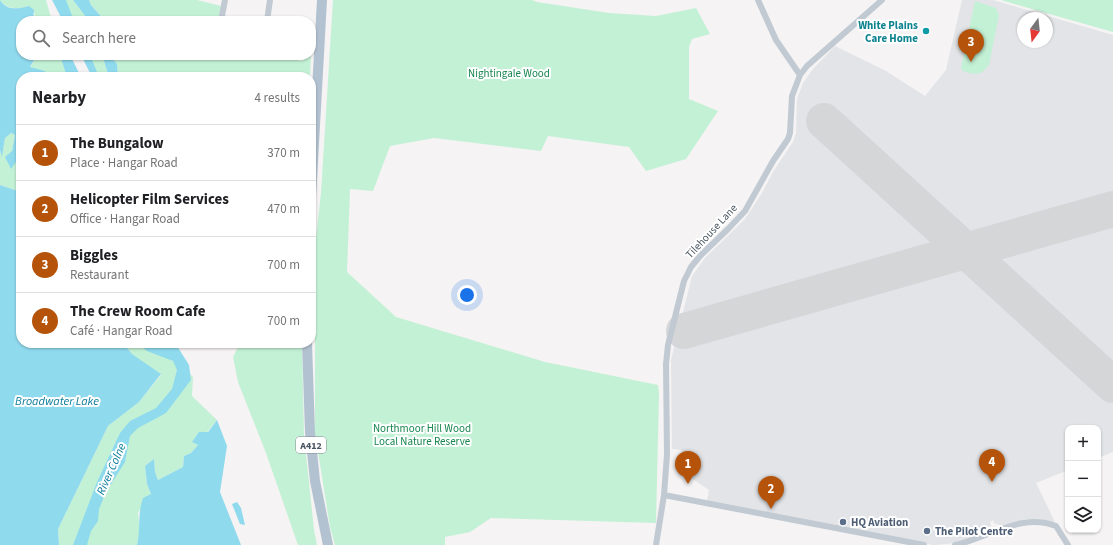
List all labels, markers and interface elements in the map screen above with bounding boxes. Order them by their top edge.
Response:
north arrow [1017,12,1053,48]
search box [16,16,316,60]
place label: White Plains Care Home [858,18,918,46]
marker: White Plains Care Home [921,26,931,36]
icon: search [30,27,52,49]
text: Search here [62,28,136,49]
pin: 3 [958,29,984,62]
park label: Nightingale Wood [468,66,550,81]
text: Nearby [32,86,86,110]
text: 4 results [255,89,300,107]
text: The Bungalow [70,133,164,154]
text: 1 [42,144,48,162]
text: 370 m [267,144,300,162]
text: Place · Hangar Road [70,154,178,172]
text: Helicopter Film Services [70,189,229,210]
text: 2 [42,200,48,218]
text: 470 m [267,200,300,218]
street label: Tilehouse Lane [682,200,741,262]
text: Office · Hangar Road [70,210,180,228]
text: Biggles [70,245,118,266]
text: 3 [42,256,48,274]
text: 700 m [267,256,300,274]
text: Restaurant [70,266,129,284]
your location [457,285,477,305]
text: The Crew Room Cafe [70,301,205,322]
text: 4 [42,312,48,330]
text: 700 m [267,312,300,330]
text: Café · Hangar Road [70,322,173,340]
water label: Broadwater Lake [15,393,99,410]
park label: Northmoor Hill Wood Local Nature Reserve [373,421,471,449]
map controls [1065,425,1101,533]
button: + [1065,425,1101,461]
road number: A412 [296,437,326,453]
water label: River Colne [93,440,130,498]
pin: 4 [979,449,1005,482]
pin: 1 [675,451,701,484]
button: − [1065,461,1101,497]
pin: 2 [758,476,784,509]
button: layers [1065,497,1101,533]
place label: HQ Aviation [851,515,908,530]
marker: HQ Aviation [838,517,848,527]
place label: The Pilot Centre [935,524,1013,539]
marker: The Pilot Centre [922,526,932,536]

